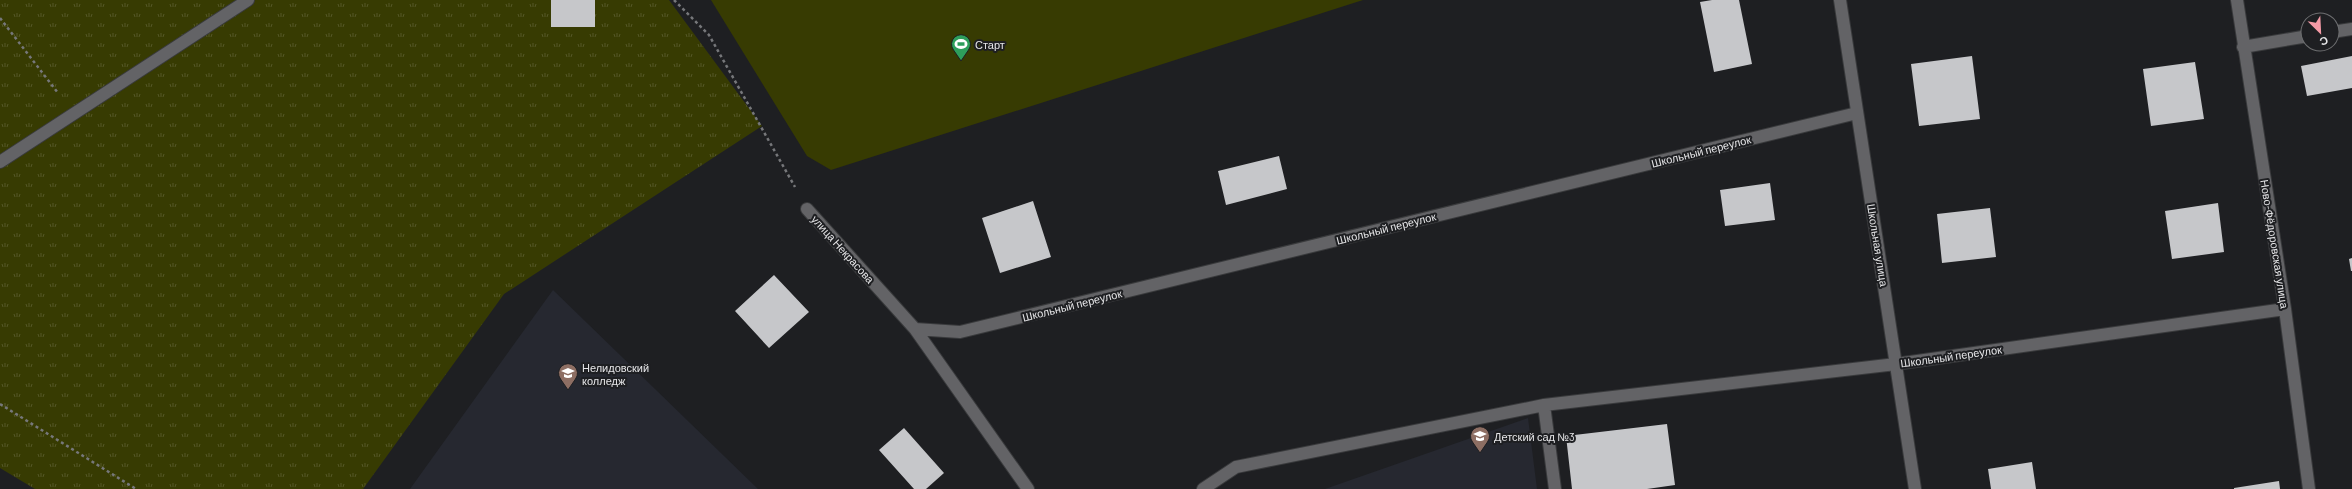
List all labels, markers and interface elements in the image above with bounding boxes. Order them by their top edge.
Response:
north arrow [2300,12,2340,52]
sports icon: Старт [950,33,972,61]
text: С [2318,34,2331,49]
place label: Старт [975,38,1005,51]
street label: Школьный переулок [1650,132,1752,170]
street label: Ново-Фёдоровская улица [2258,179,2292,310]
street label: Школьная улица [1865,203,1891,288]
street label: Школьный переулок [1335,209,1437,247]
street label: улица Некрасова [809,212,878,286]
street label: Школьный переулок [1021,286,1123,324]
street label: Школьный переулок [1899,342,2003,370]
place label: Нелидовский колледж [582,361,649,387]
school or university icon: Нелидовский колледж [557,362,579,390]
school or university icon: Детский сад №3 [1469,425,1491,453]
place label: Детский сад №3 [1494,430,1575,443]

